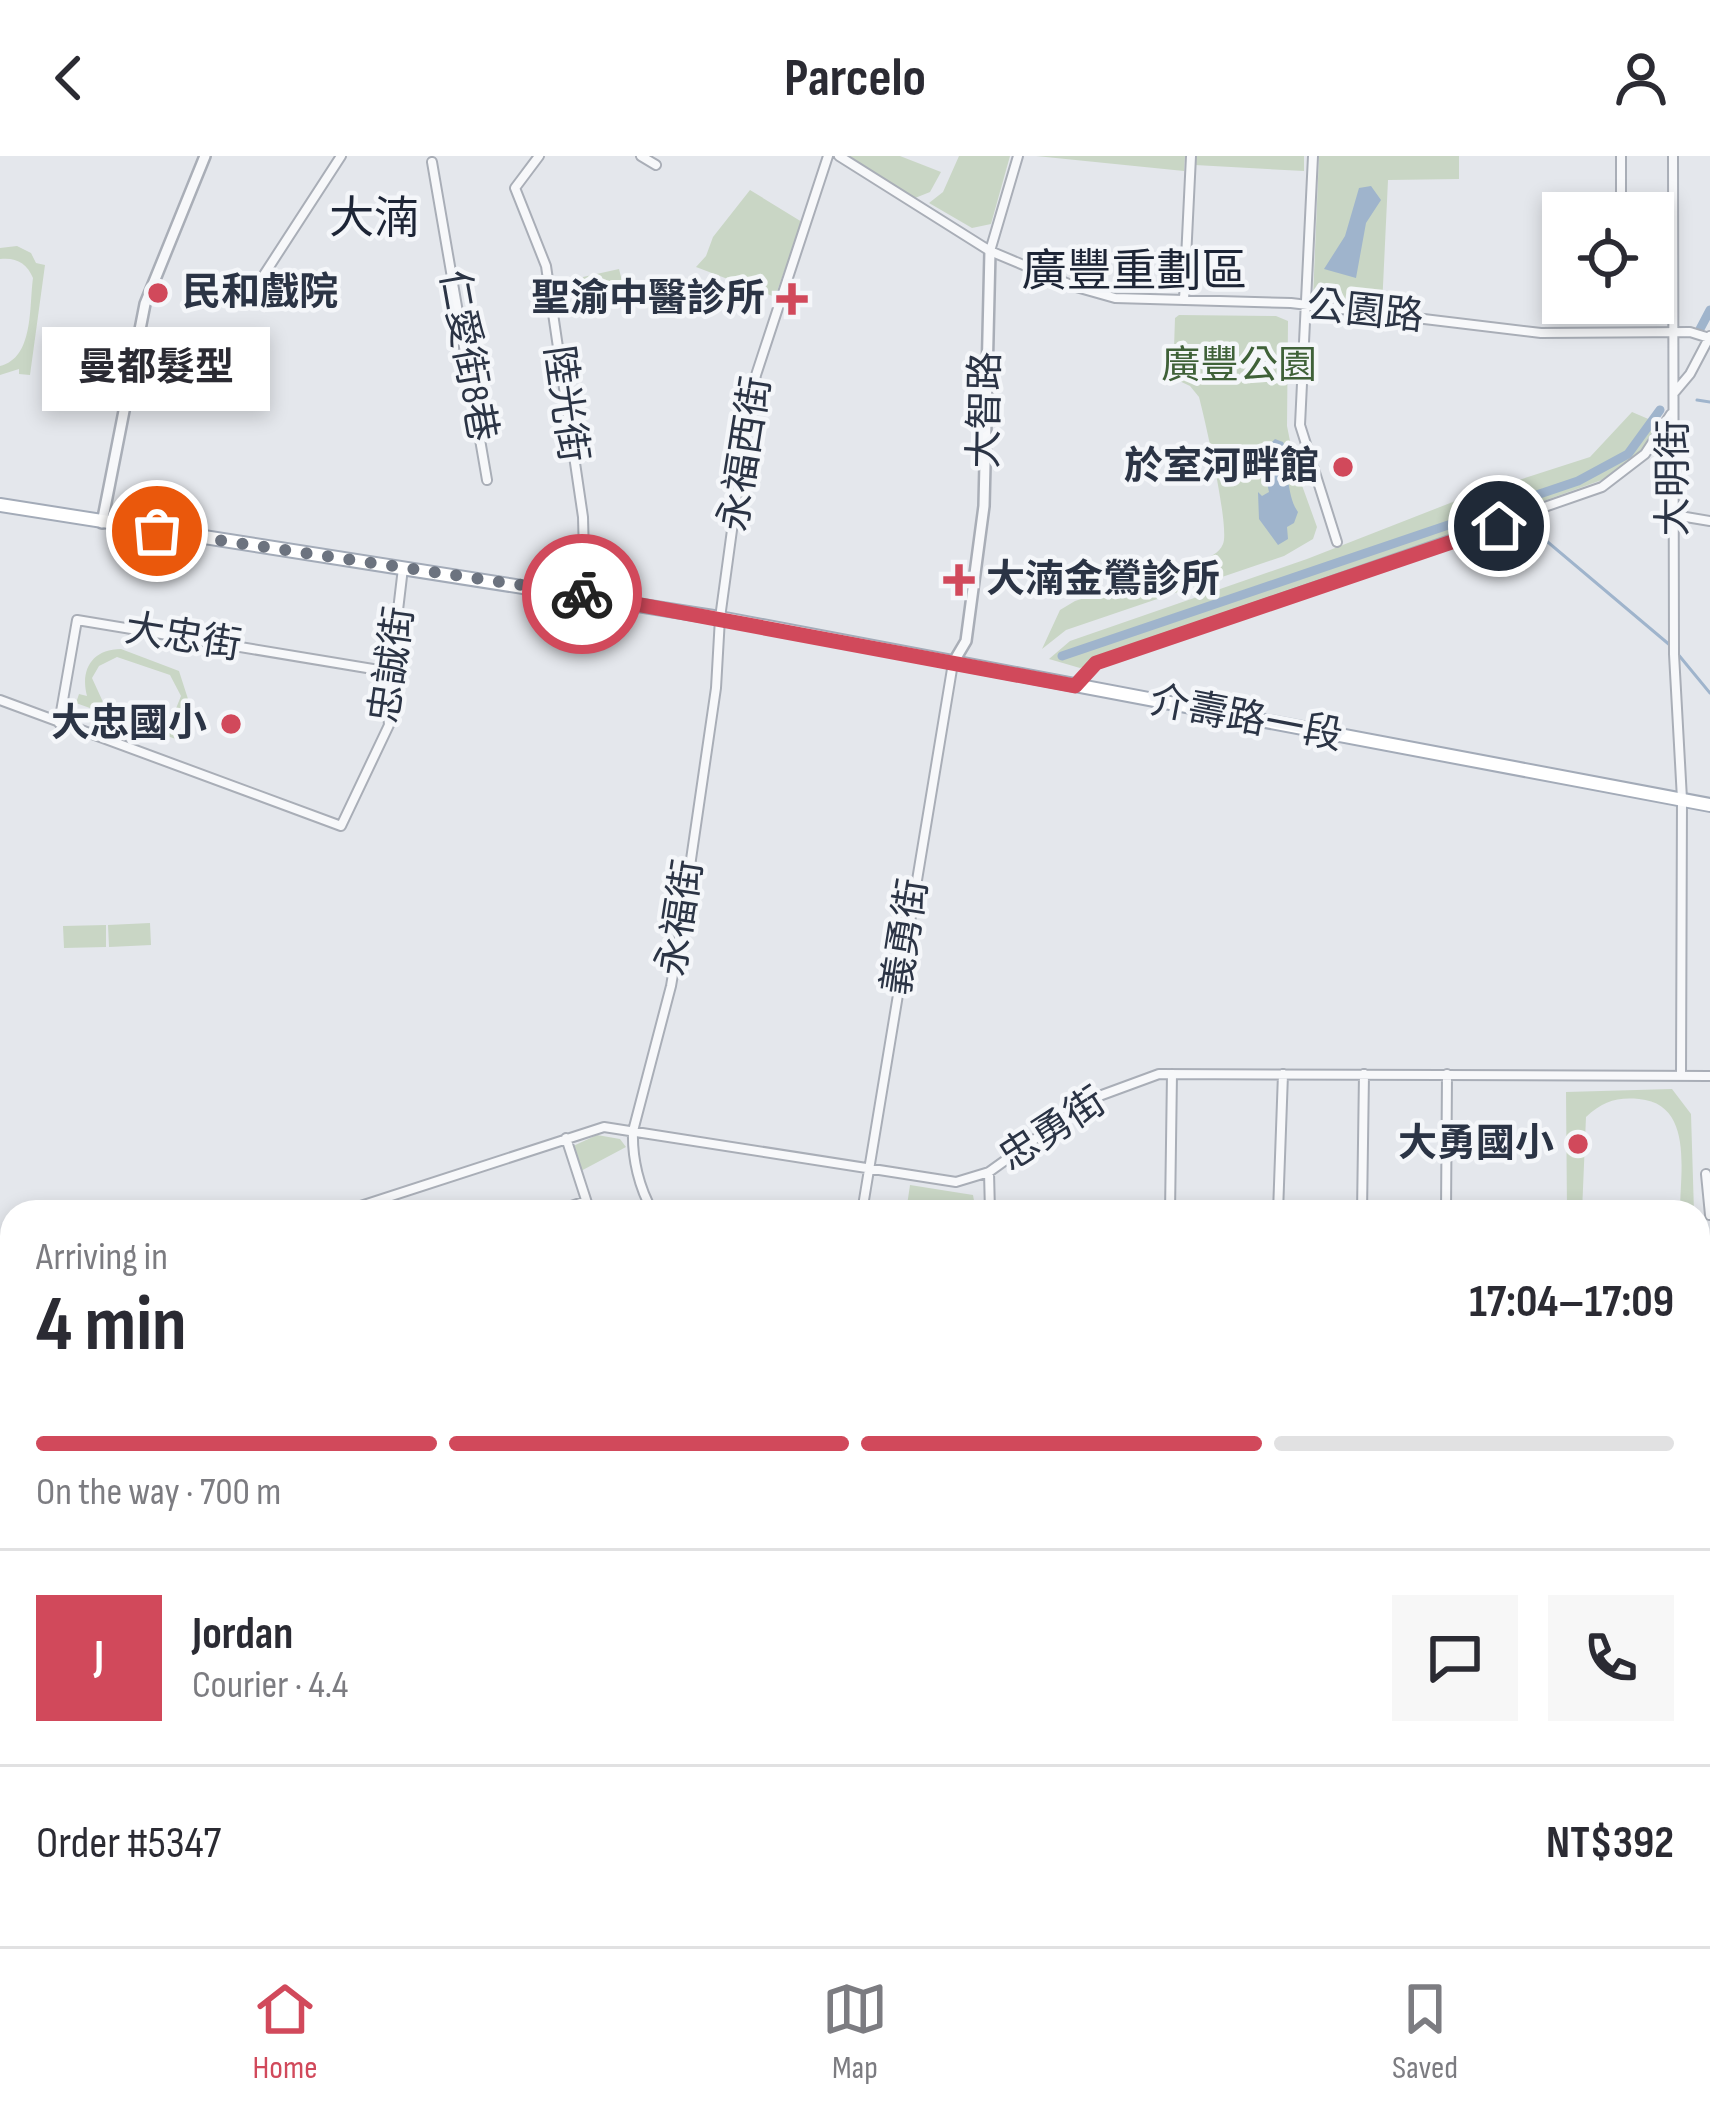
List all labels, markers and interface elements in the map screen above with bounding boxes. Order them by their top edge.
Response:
icon: back [36,45,102,111]
icon: person [1608,45,1674,111]
text: Parcelo [784,46,926,111]
district label: 大湳 [329,192,419,247]
map controls [1542,192,1674,324]
button: locate [1542,192,1674,324]
district label: 廣豐重劃區 [1021,245,1247,300]
street label: 仁愛街8巷 [429,267,505,445]
place label: 民和戲院 [182,270,338,317]
place label: 聖渝中醫診所 [531,276,765,323]
marker: 民和戲院 [145,280,171,306]
marker: 聖渝中醫診所 [776,283,808,315]
street label: 公園路 [1304,283,1426,341]
callout: 曼都髮型 [43,327,271,411]
street label: 陸光街 [534,343,596,465]
park label: 廣豐公園 [1161,343,1317,390]
text: 曼都髮型 [78,345,234,392]
street label: 大智路 [961,351,1011,469]
street label: 永福西街 [711,373,781,535]
street label: 大明街 [1651,419,1698,537]
place label: 於室河畔館 [1124,444,1319,491]
marker: 於室河畔館 [1330,454,1356,480]
pin [1448,475,1550,577]
pin [106,480,208,582]
icon: home [1466,493,1532,559]
icon: bag [124,498,190,564]
courier [522,534,642,654]
place label: 大湳金鶯診所 [986,557,1220,604]
icon: bike [549,561,615,627]
marker: 大湳金鶯診所 [943,564,975,596]
street label: 忠誠街 [362,604,424,726]
street label: 大忠街 [122,606,244,670]
street label: 介壽路一段 [1146,677,1346,761]
place label: 大忠國小 [51,701,207,748]
marker: 大忠國小 [218,711,244,737]
street label: 永福街 [649,857,713,979]
street label: 義勇街 [874,876,938,998]
street label: 忠勇街 [991,1078,1115,1182]
place label: 大勇國小 [1398,1121,1554,1168]
marker: 大勇國小 [1565,1131,1591,1157]
text: Arriving in [36,1234,168,1281]
text: 17:04–17:09 [1469,1275,1674,1330]
text: 4 min [36,1279,187,1372]
text: On the way · 700 m [36,1469,281,1516]
button: chat [1392,1595,1518,1721]
button: phone [1548,1595,1674,1721]
text: Jordan [192,1607,293,1662]
text: J [94,1630,104,1685]
text: Courier · 4.4 [192,1662,348,1709]
text: Order #5347 [36,1816,221,1871]
text: NT$392 [1546,1816,1674,1871]
tab: Home [252,1976,318,2088]
tab: Map [822,1976,888,2088]
tab: Saved [1392,1976,1458,2088]

